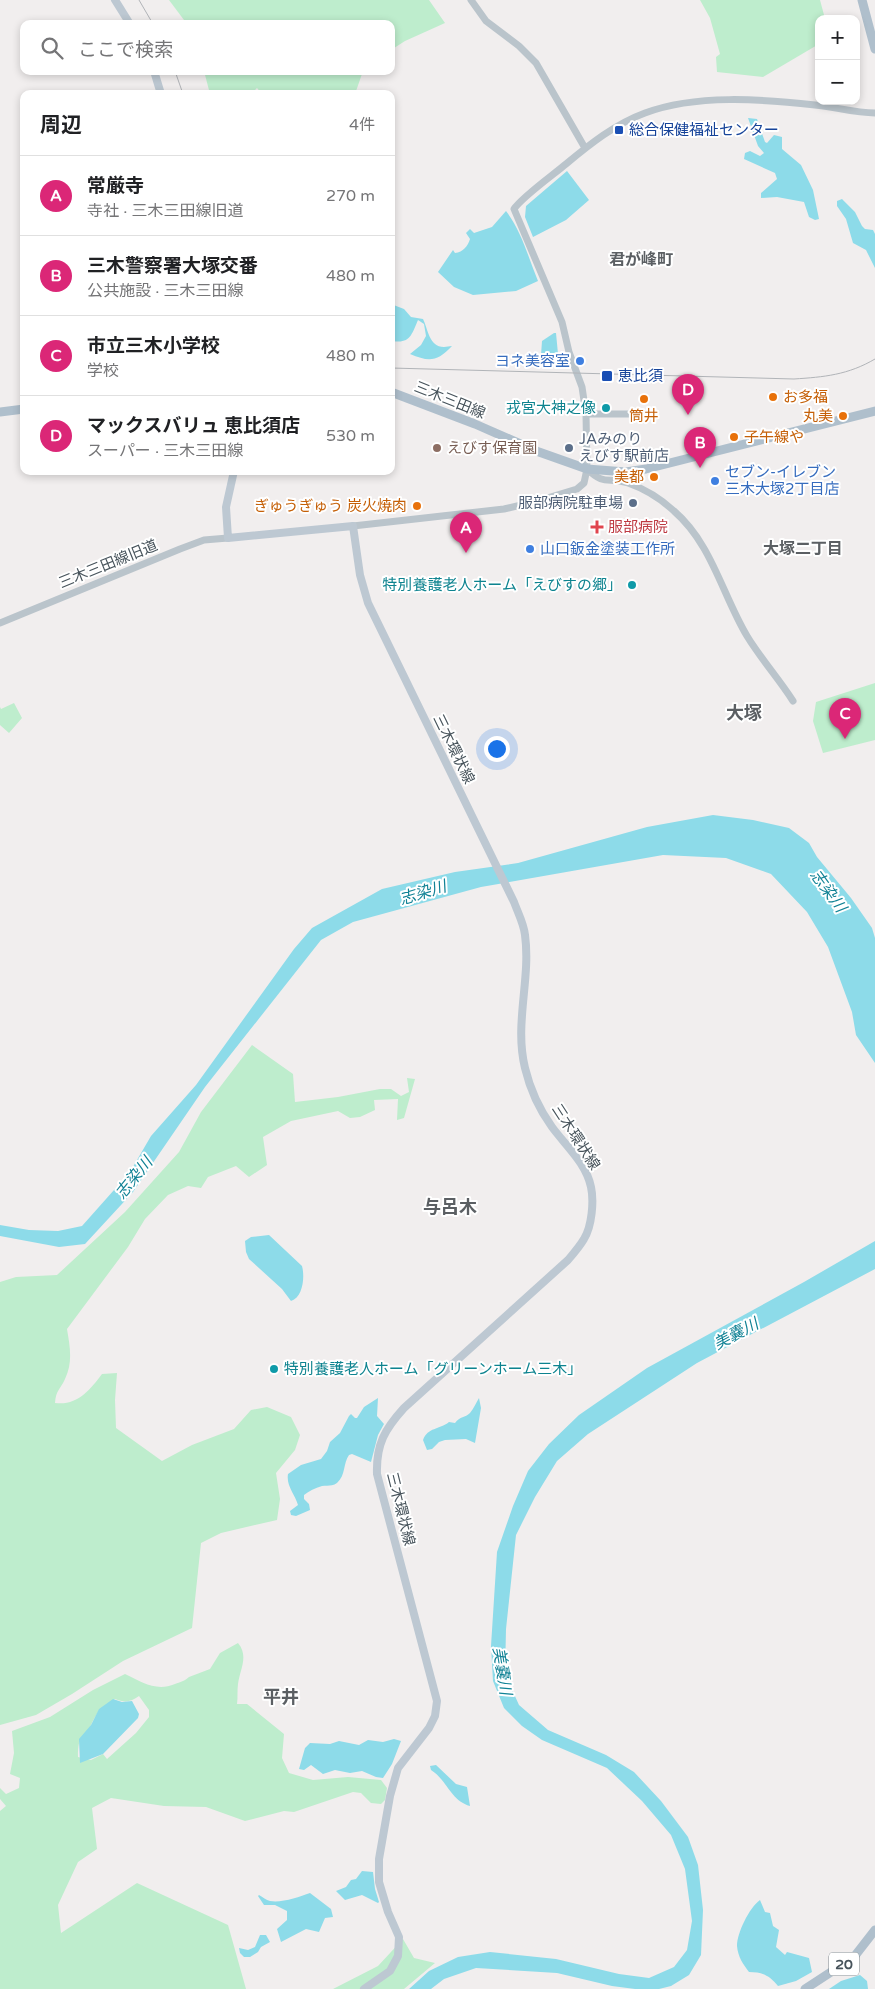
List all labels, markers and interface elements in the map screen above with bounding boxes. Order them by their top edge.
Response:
map controls [815,15,860,105]
button: + [815,15,860,60]
search box [20,20,395,75]
icon: search [38,34,66,62]
text: ここで検索 [78,39,173,61]
button: − [815,60,860,105]
text: 周辺 [40,113,82,138]
text: 4件 [349,115,375,135]
place label: 総合保健福祉センター [629,121,779,139]
marker: 総合保健福祉センター [613,124,625,136]
text: 常厳寺 [87,175,144,197]
text: A [50,186,62,206]
text: 270 m [326,186,375,206]
text: 寺社 · 三木三田線旧道 [87,201,243,221]
district label: 君が峰町 [609,250,673,270]
text: 三木警察署大塚交番 [87,255,258,277]
text: B [50,266,62,286]
text: 480 m [326,266,375,286]
text: 公共施設 · 三木三田線 [87,281,243,301]
text: 市立三木小学校 [87,335,220,357]
text: C [50,346,62,366]
text: 480 m [326,346,375,366]
place label: ヨネ美容室 [495,352,570,370]
marker: ヨネ美容室 [574,355,586,367]
text: 学校 [87,361,119,381]
place label: 恵比須 [618,367,663,385]
marker: 恵比須 [600,369,614,383]
pin: D [672,374,704,415]
street label: 三木三田線 [412,378,488,422]
place label: お多福 [783,388,828,406]
marker: お多福 [767,391,779,403]
marker: 筒井 [638,393,650,405]
place label: 戎宮大神之像 [506,399,596,417]
marker: 戎宮大神之像 [600,402,612,414]
place label: 筒井 [629,407,659,425]
place label: 丸美 [803,407,833,425]
marker: 丸美 [837,410,849,422]
text: マックスバリュ 恵比須店 [87,415,300,437]
text: D [50,426,62,446]
text: 530 m [326,426,375,446]
pin: B [684,427,716,468]
place label: 子午線や [744,428,804,446]
place label: JAみのり えびす駅前店 [579,430,669,465]
marker: 子午線や [728,431,740,443]
place label: えびす保育園 [447,439,537,457]
text: スーパー · 三木三田線 [87,441,243,461]
marker: えびす保育園 [431,442,443,454]
marker: JAみのり えびす駅前店 [563,442,575,454]
place label: セブン-イレブン 三木大塚2丁目店 [725,463,839,498]
place label: 美都 [614,468,644,486]
marker: 美都 [648,471,660,483]
marker: セブン-イレブン 三木大塚2丁目店 [709,475,721,487]
place label: 服部病院駐車場 [518,494,623,512]
place label: ぎゅうぎゅう 炭火焼肉 [254,497,407,515]
marker: 服部病院駐車場 [627,497,639,509]
marker: ぎゅうぎゅう 炭火焼肉 [411,500,423,512]
pin: A [450,512,482,553]
place label: 服部病院 [608,518,668,536]
marker: 服部病院 [590,520,604,534]
street label: 三木三田線旧道 [56,536,160,592]
district label: 大塚二丁目 [763,539,843,559]
place label: 山口鈑金塗装工作所 [540,540,675,558]
marker: 山口鈑金塗装工作所 [524,543,536,555]
place label: 特別養護老人ホーム「えびすの郷」 [382,576,622,594]
marker: 特別養護老人ホーム「えびすの郷」 [626,579,638,591]
pin: C [829,698,861,739]
district label: 大塚 [726,702,762,724]
street label: 三木環状線 [429,711,479,787]
your location [484,736,510,762]
water label: 志染川 [806,866,851,918]
water label: 志染川 [397,876,451,910]
street label: 三木環状線 [548,1101,604,1173]
water label: 志染川 [111,1152,158,1203]
district label: 与呂木 [423,1196,477,1218]
water label: 美嚢川 [710,1313,764,1354]
place label: 特別養護老人ホーム「グリーンホーム三木」 [284,1360,582,1378]
marker: 特別養護老人ホーム「グリーンホーム三木」 [268,1363,280,1375]
street label: 三木環状線 [383,1470,419,1548]
water label: 美嚢川 [488,1646,516,1698]
district label: 平井 [263,1686,299,1708]
road number: 20 [829,1952,859,1976]

